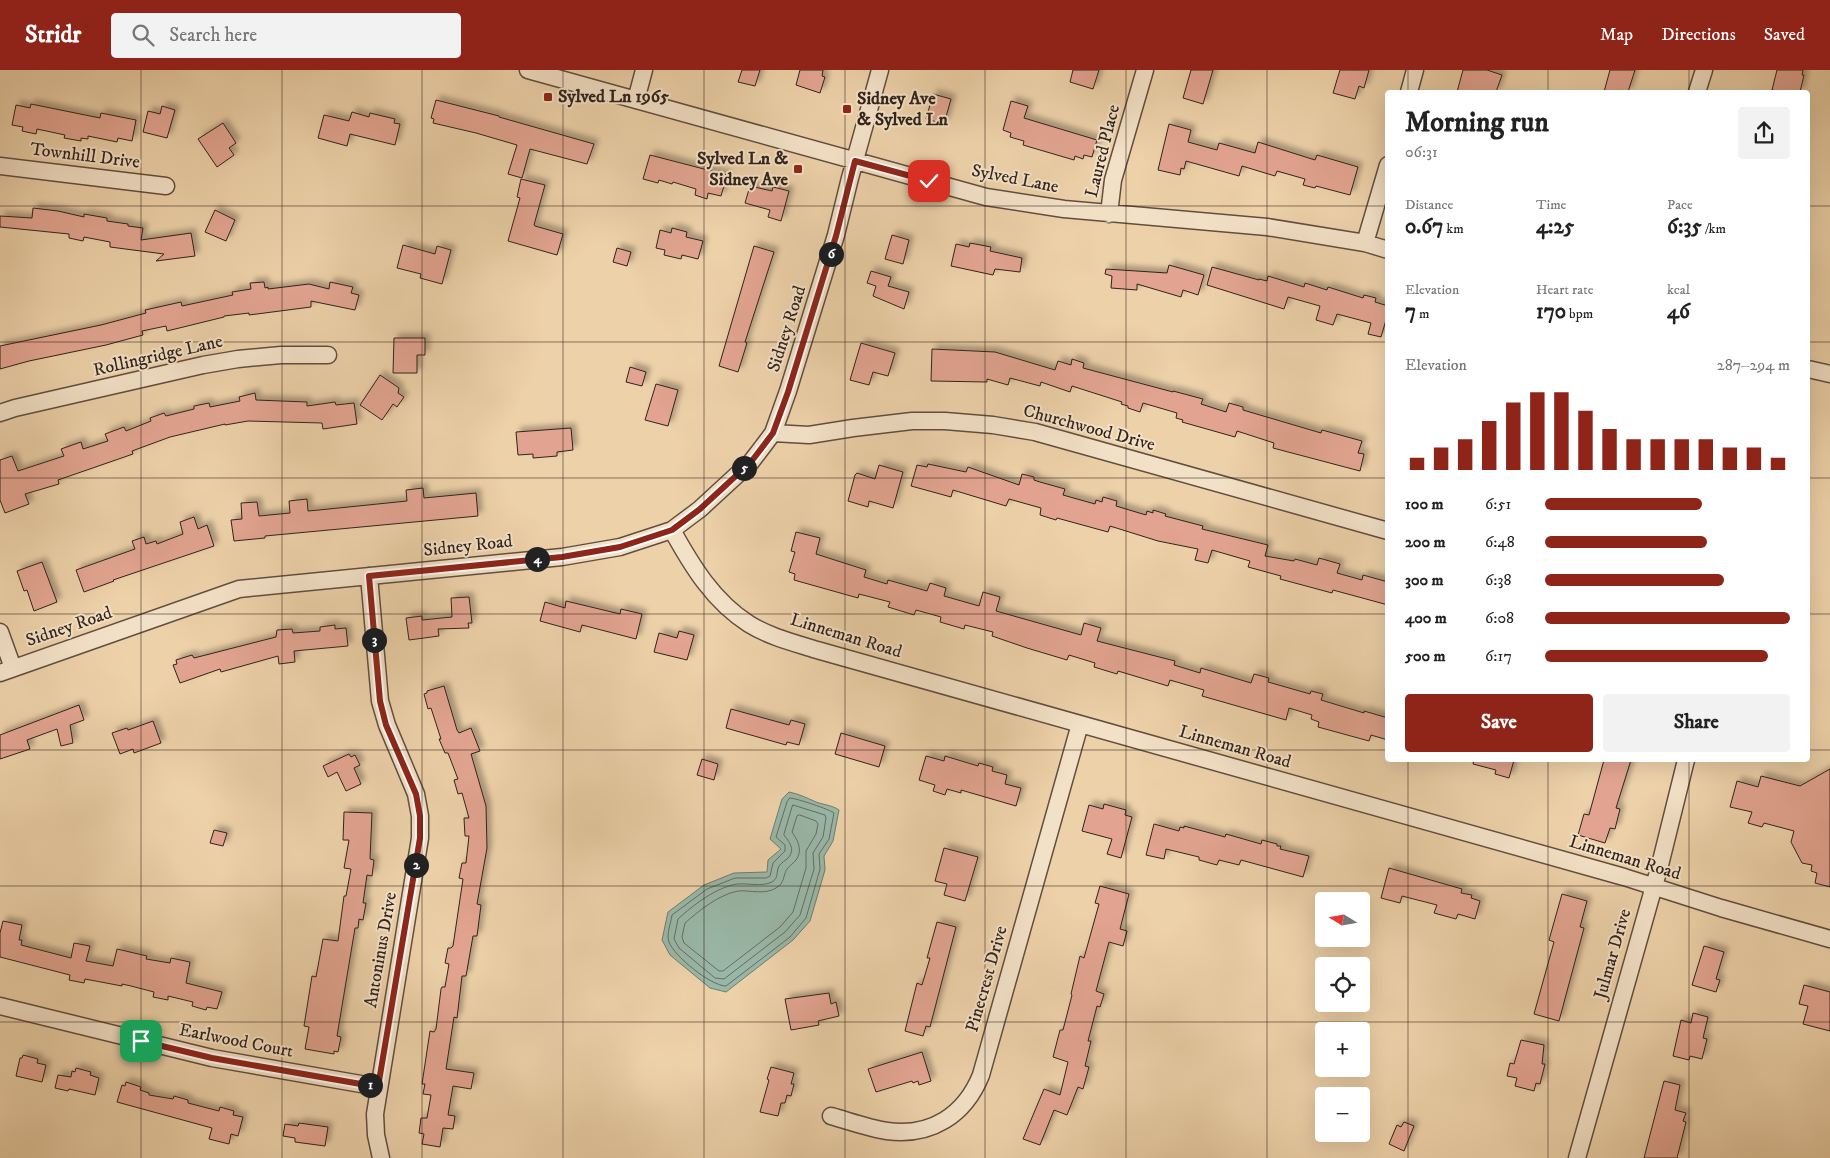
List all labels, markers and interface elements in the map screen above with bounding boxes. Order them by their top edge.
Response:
search box [111,13,461,58]
text: Stridr [25,20,81,50]
icon: search [129,21,157,49]
text: Search here [169,24,257,47]
text: Map [1600,24,1633,46]
text: Directions [1661,24,1736,46]
text: Saved [1764,24,1805,46]
place label: Sylved Ln 1965 [558,86,669,108]
place label: Sidney Ave & Sylved Ln [857,88,949,131]
marker: Sylved Ln 1965 [542,91,554,103]
street label: Laured Place [1081,102,1125,200]
marker: Sidney Ave & Sylved Ln [841,103,853,115]
text: Morning run [1405,105,1549,140]
button: share [1738,107,1790,159]
street label: Townhill Drive [29,138,141,174]
text: 06:31 [1405,142,1438,162]
place label: Sylved Ln & Sidney Ave [697,148,789,191]
pin [908,160,950,202]
street label: Sylved Lane [970,160,1060,198]
marker: Sylved Ln & Sidney Ave [792,163,804,175]
icon: check [915,167,943,195]
text: Distance [1405,196,1453,214]
text: Time [1536,196,1566,214]
text: Pace [1667,196,1693,214]
text: 0.67 [1405,214,1443,240]
text: 4:25 [1536,214,1574,240]
text: 6:35 [1667,214,1702,240]
text: km [1443,220,1464,238]
text: /km [1702,220,1726,238]
pin: 6 [818,242,844,266]
text: 6 [828,245,835,263]
text: Elevation [1405,281,1459,299]
text: Heart rate [1536,281,1593,299]
text: kcal [1667,281,1690,299]
street label: Sidney Road [763,283,811,375]
text: 7 [1405,299,1416,325]
text: 170 [1536,299,1566,325]
text: 46 [1667,299,1690,325]
text: m [1416,305,1430,323]
text: bpm [1566,305,1593,323]
street label: Rollingridge Lane [91,330,225,382]
text: Elevation [1405,355,1467,375]
text: 287–294 m [1717,355,1790,375]
street label: Churchwood Drive [1021,400,1157,456]
pin: 5 [732,456,756,480]
text: 5 [741,459,748,477]
text: 100 m [1405,494,1444,514]
text: 6:51 [1485,494,1511,514]
street label: Sidney Road [422,530,514,562]
text: 200 m [1405,532,1446,552]
text: 6:48 [1485,532,1515,552]
pin: 4 [524,546,550,572]
text: 4 [533,550,542,568]
text: 300 m [1405,570,1444,590]
text: 6:38 [1485,570,1511,590]
street label: Sidney Road [23,602,115,652]
text: 400 m [1405,608,1447,628]
text: 6:08 [1485,608,1514,628]
street label: Linneman Road [788,609,904,663]
pin: 3 [362,628,386,652]
text: 3 [372,631,377,649]
text: 500 m [1405,646,1446,666]
text: 6:17 [1485,646,1512,666]
button: Save [1405,694,1593,752]
button: Share [1603,694,1790,752]
street label: Linneman Road [1176,721,1294,773]
street label: Linneman Road [1567,831,1683,885]
pin: 2 [404,852,428,878]
text: 2 [413,856,420,874]
street label: Antoninus Drive [360,890,402,1010]
north arrow [1315,892,1370,948]
map controls [1315,892,1370,1142]
street label: Julmar Drive [1589,906,1636,1004]
street label: Pinecrest Drive [961,923,1013,1035]
button: locate [1315,957,1370,1012]
street label: Earlwood Court [177,1019,295,1063]
pin [120,1020,162,1062]
button: + [1315,1022,1370,1077]
icon: arrive [127,1027,155,1055]
pin: 1 [358,1072,382,1098]
text: 1 [368,1076,373,1094]
button: − [1315,1087,1370,1142]

